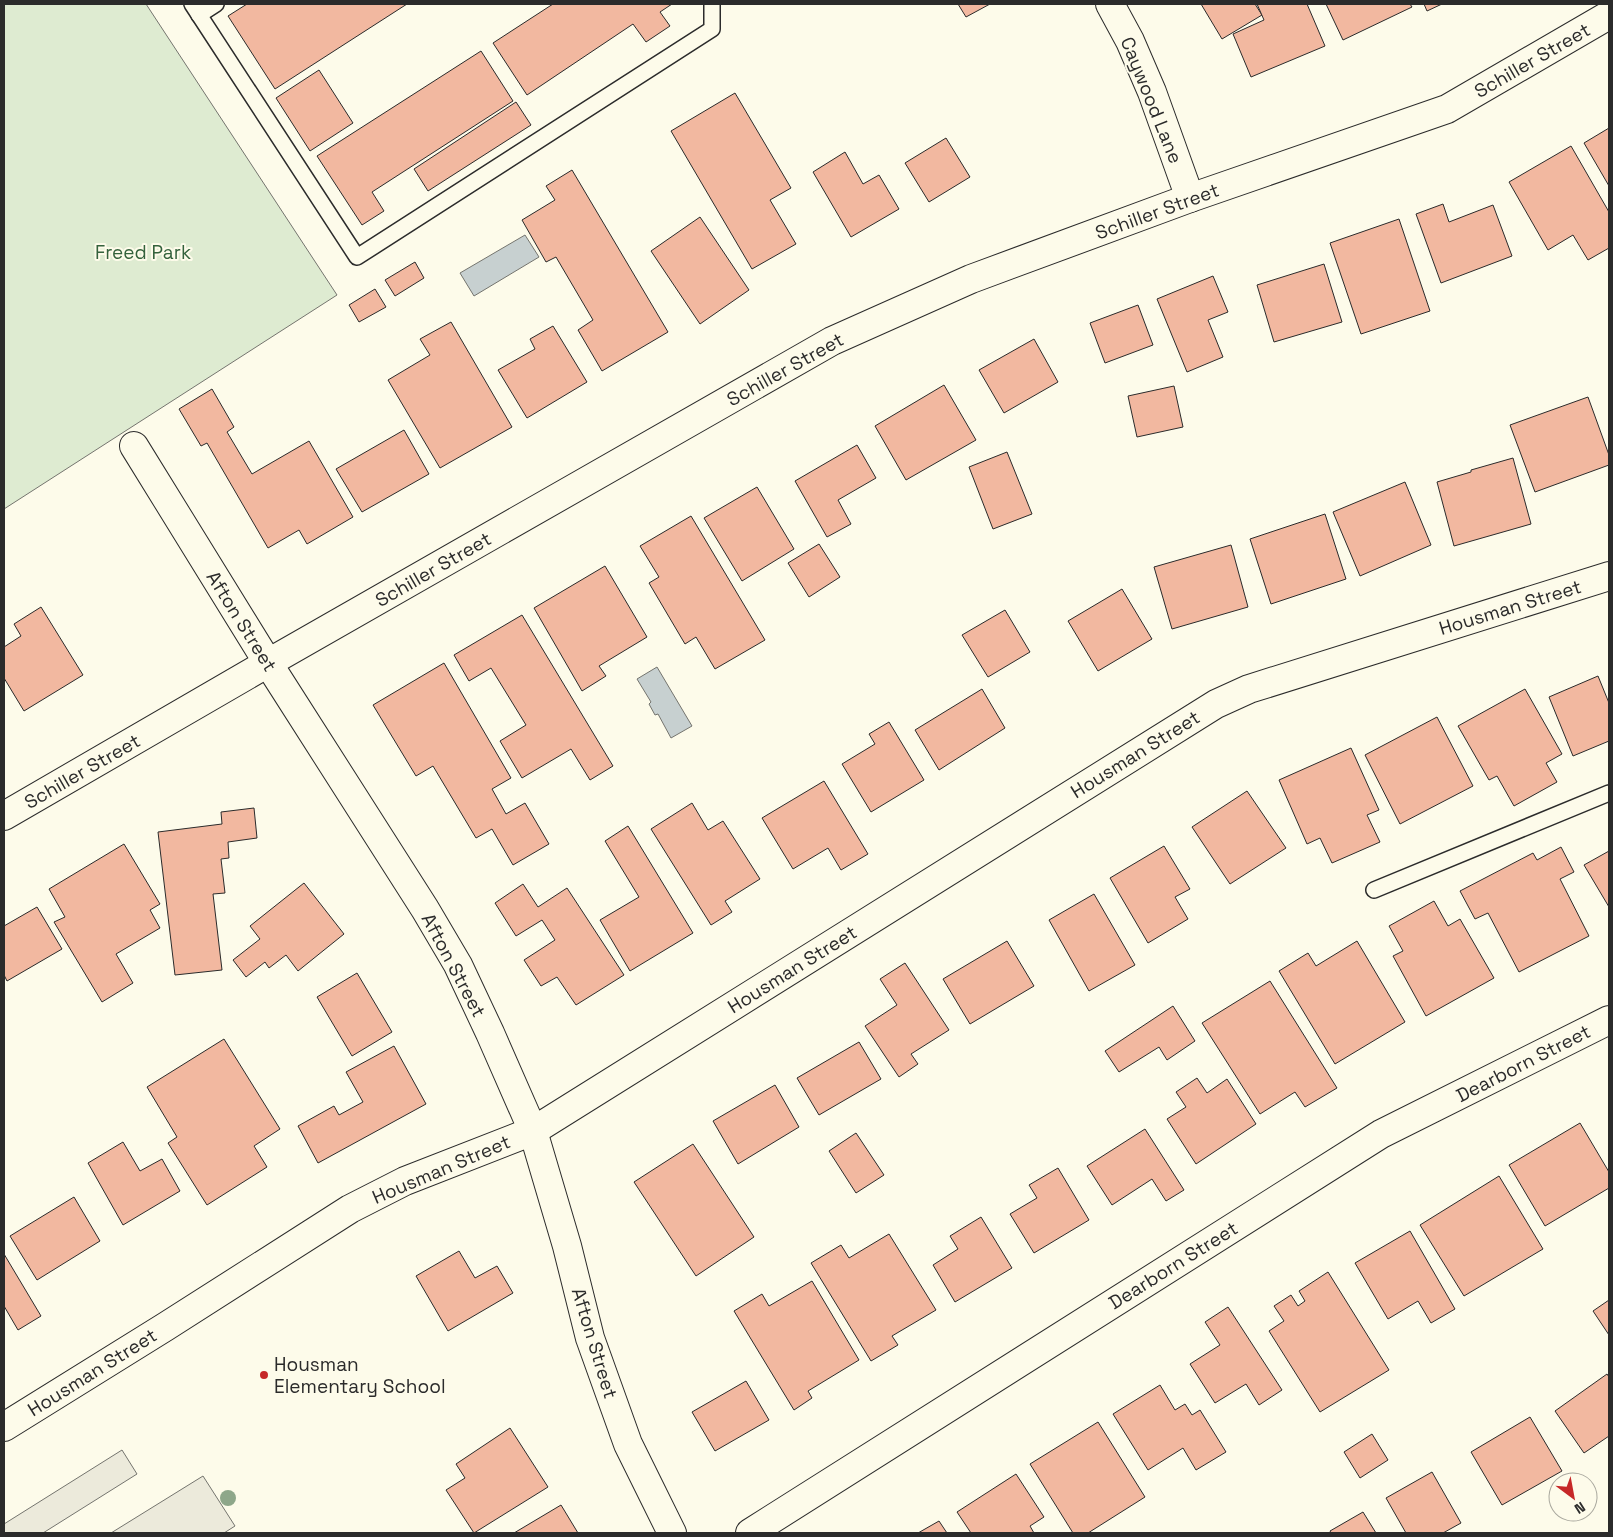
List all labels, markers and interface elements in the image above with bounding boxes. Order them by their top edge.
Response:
street label: Schiller Street [1470,17,1595,104]
street label: Caywood Lane [1115,33,1188,167]
street label: Schiller Street [1092,177,1223,245]
park label: Freed Park [95,240,191,265]
street label: Schiller Street [722,327,848,412]
street label: Schiller Street [371,526,496,613]
street label: Afton Street [201,566,282,676]
street label: Housman Street [1436,574,1584,641]
street label: Housman Street [1066,705,1205,804]
street label: Schiller Street [20,728,145,815]
street label: Afton Street [416,909,491,1022]
street label: Housman Street [723,920,862,1019]
street label: Dearborn Street [1452,1019,1595,1108]
street label: Housman Street [368,1129,514,1210]
street label: Dearborn Street [1104,1216,1243,1315]
street label: Afton Street [566,1285,623,1402]
street label: Housman Street [23,1323,162,1422]
place label: Housman Elementary School [274,1352,446,1399]
marker: Housman Elementary School [258,1369,270,1381]
north arrow [1548,1472,1598,1522]
text: N [1571,1498,1589,1518]

